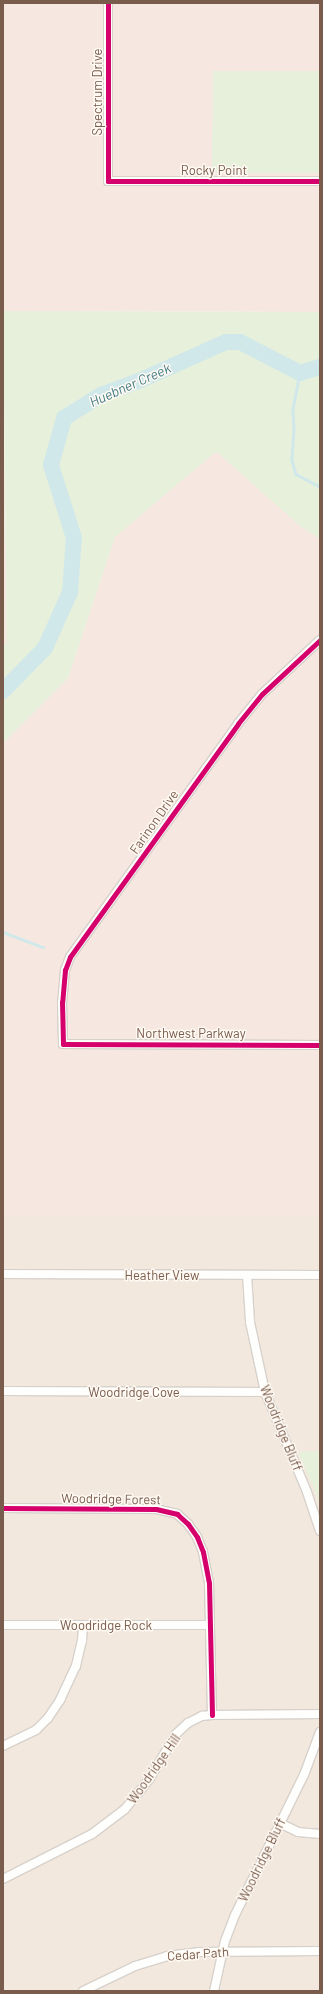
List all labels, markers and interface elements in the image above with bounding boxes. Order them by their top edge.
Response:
street label: Spectrum Drive [89,48,105,136]
street label: Rocky Point [181,162,247,178]
water label: Huebner Creek [87,360,173,410]
street label: Farinon Drive [126,787,182,857]
street label: Northwest Parkway [136,1025,246,1041]
street label: Heather View [125,1267,199,1283]
street label: Woodridge Bluff [257,1383,305,1473]
street label: Woodridge Cove [88,1384,180,1400]
street label: Woodridge Forest [61,1490,161,1508]
street label: Woodridge Rock [60,1617,152,1633]
street label: Woodridge Hill [124,1731,184,1807]
street label: Woodridge Bluff [235,1816,289,1904]
street label: Cedar Path [167,1944,229,1964]

